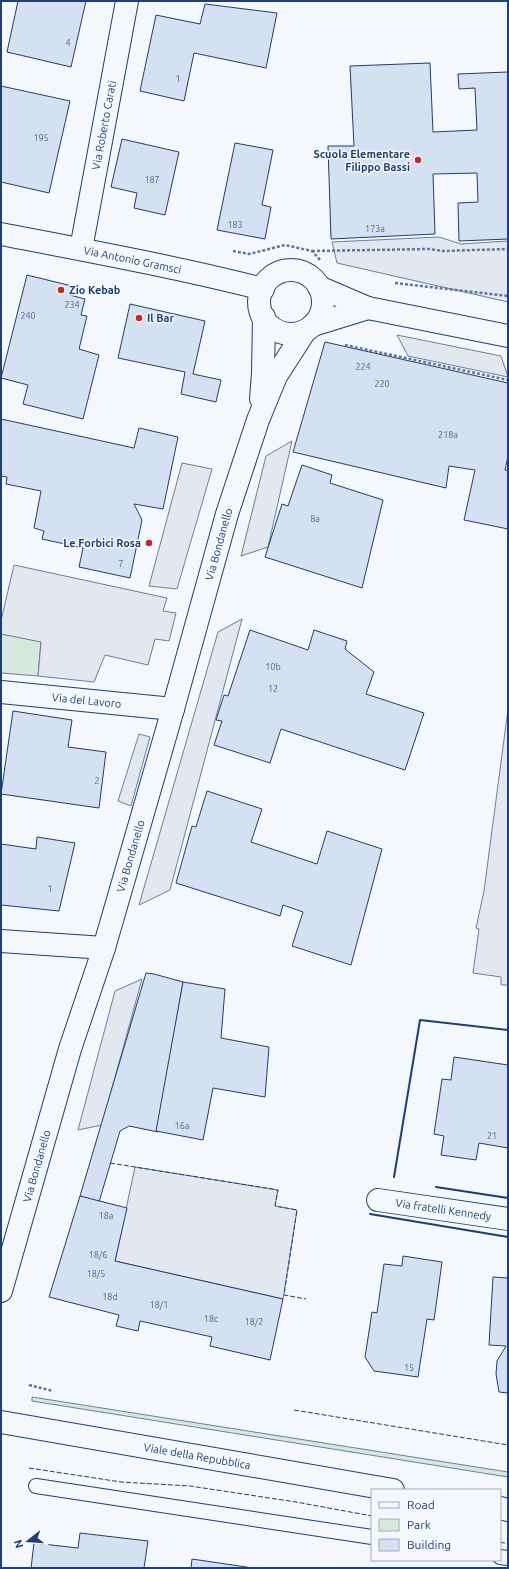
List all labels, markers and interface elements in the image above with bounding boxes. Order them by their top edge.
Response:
house number: 4 [65,38,71,48]
house number: 1 [175,74,181,84]
street label: Via Roberto Carati [90,79,118,171]
house number: 195 [33,133,49,143]
place label: Scuola Elementare Filippo Bassi [313,148,410,173]
marker: Scuola Elementare Filippo Bassi [413,155,423,165]
house number: 187 [144,175,160,185]
house number: 183 [227,220,243,230]
house number: 173a [365,224,385,234]
street label: Via Antonio Gramsci [83,244,182,276]
place label: Zio Kebab [69,284,121,296]
marker: Zio Kebab [56,285,66,295]
house number: 234 [64,300,80,310]
house number: 240 [20,311,36,321]
place label: Il Bar [147,312,175,324]
marker: Il Bar [134,313,144,323]
house number: 224 [355,362,371,372]
house number: 220 [374,379,390,389]
house number: 218a [438,430,458,440]
street label: Via Bondanello [203,506,235,582]
house number: 8a [310,514,320,524]
place label: Le Forbici Rosa [63,537,141,549]
marker: Le Forbici Rosa [144,538,154,548]
house number: 7 [118,559,124,569]
house number: 10b [265,662,281,672]
house number: 12 [268,684,278,694]
street label: Via del Lavoro [51,691,122,710]
house number: 2 [94,776,100,786]
street label: Via Bondanello [114,818,147,893]
house number: 1 [47,884,53,894]
house number: 16a [175,1121,189,1131]
street label: Via Bondanello [21,1128,53,1204]
house number: 21 [487,1131,497,1141]
street label: Via fratelli Kennedy [395,1197,493,1223]
house number: 18a [99,1211,113,1221]
house number: 18/6 [89,1250,107,1260]
house number: 18/5 [87,1269,105,1279]
house number: 18d [102,1292,118,1302]
house number: 18/1 [150,1300,168,1310]
house number: 18c [204,1314,218,1324]
house number: 18/2 [245,1317,263,1327]
house number: 15 [404,1363,414,1373]
street label: Viale della Repubblica [143,1441,252,1471]
legend [371,1489,501,1561]
text: Road [407,1498,435,1511]
text: Park [407,1518,431,1531]
north arrow [8,1521,48,1561]
text: N [11,1538,25,1550]
text: Building [407,1538,451,1551]

